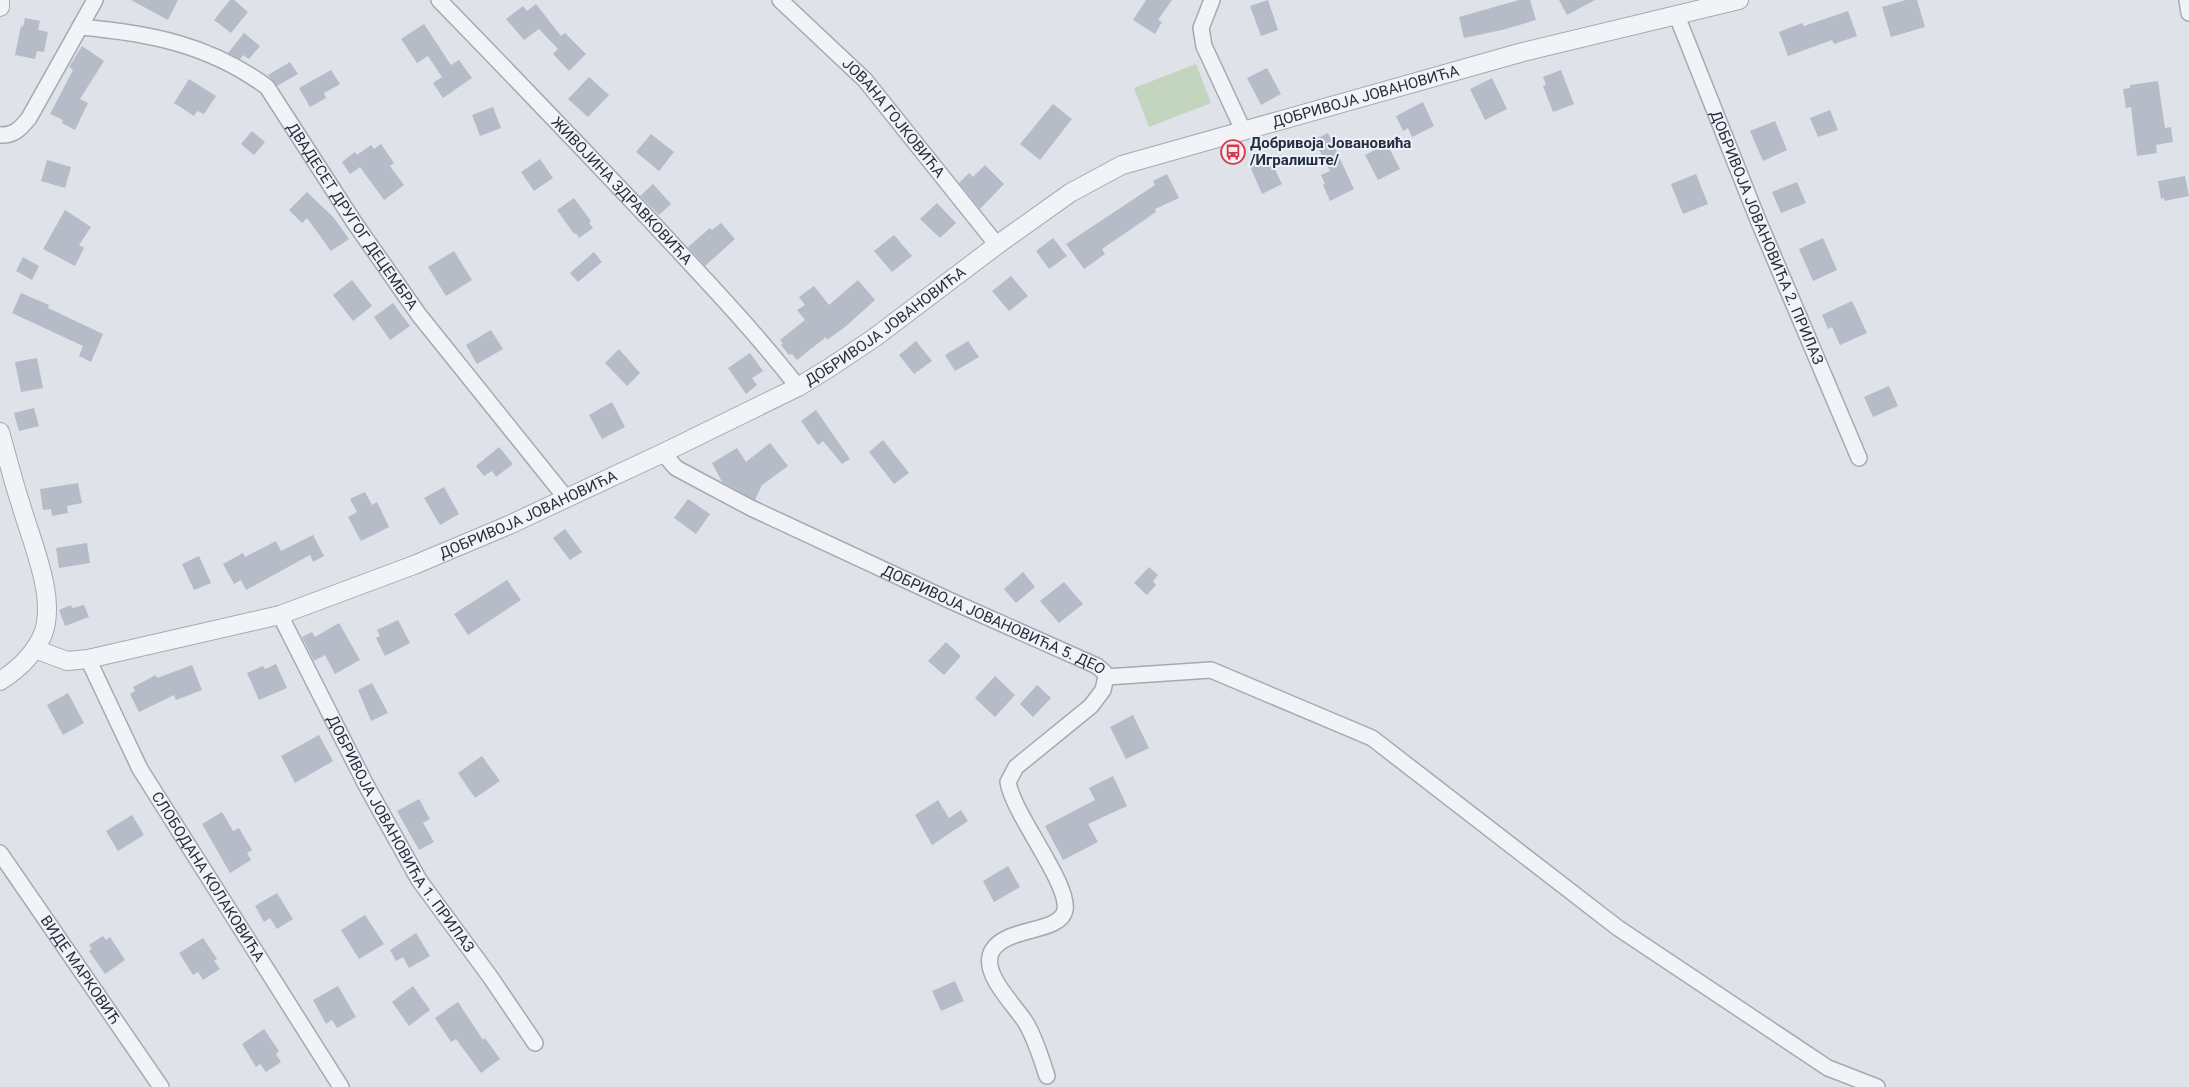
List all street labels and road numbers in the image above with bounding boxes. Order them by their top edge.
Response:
street label: ЈОВАНА ГОЈКОВИЋА [839,54,949,181]
street label: ДОБРИВОЈА ЈОВАНОВИЋА [1270,61,1461,131]
street label: ДОБРИВОЈА ЈОВАНОВИЋА 2. ПРИЛАЗ [1706,108,1827,367]
street label: ЖИВОЈИНА ЗДРАВКОВИЋА [548,113,696,268]
street label: ДВАДЕСЕТ ДРУГОГ ДЕЦЕМБРА [283,119,422,314]
street label: ДОБРИВОЈА ЈОВАНОВИЋА [802,263,969,390]
street label: ДОБРИВОЈА ЈОВАНОВИЋА [436,467,620,562]
street label: ДОБРИВОЈА ЈОВАНОВИЋА 5. ДЕО [879,561,1109,678]
street label: ДОБРИВОЈА ЈОВАНОВИЋА 1. ПРИЛАЗ [323,712,478,956]
street label: СЛОБОДАНА КОЛАКОВИЋА [148,788,269,965]
street label: ВИДЕ МАРКОВИЋ [37,912,124,1028]

